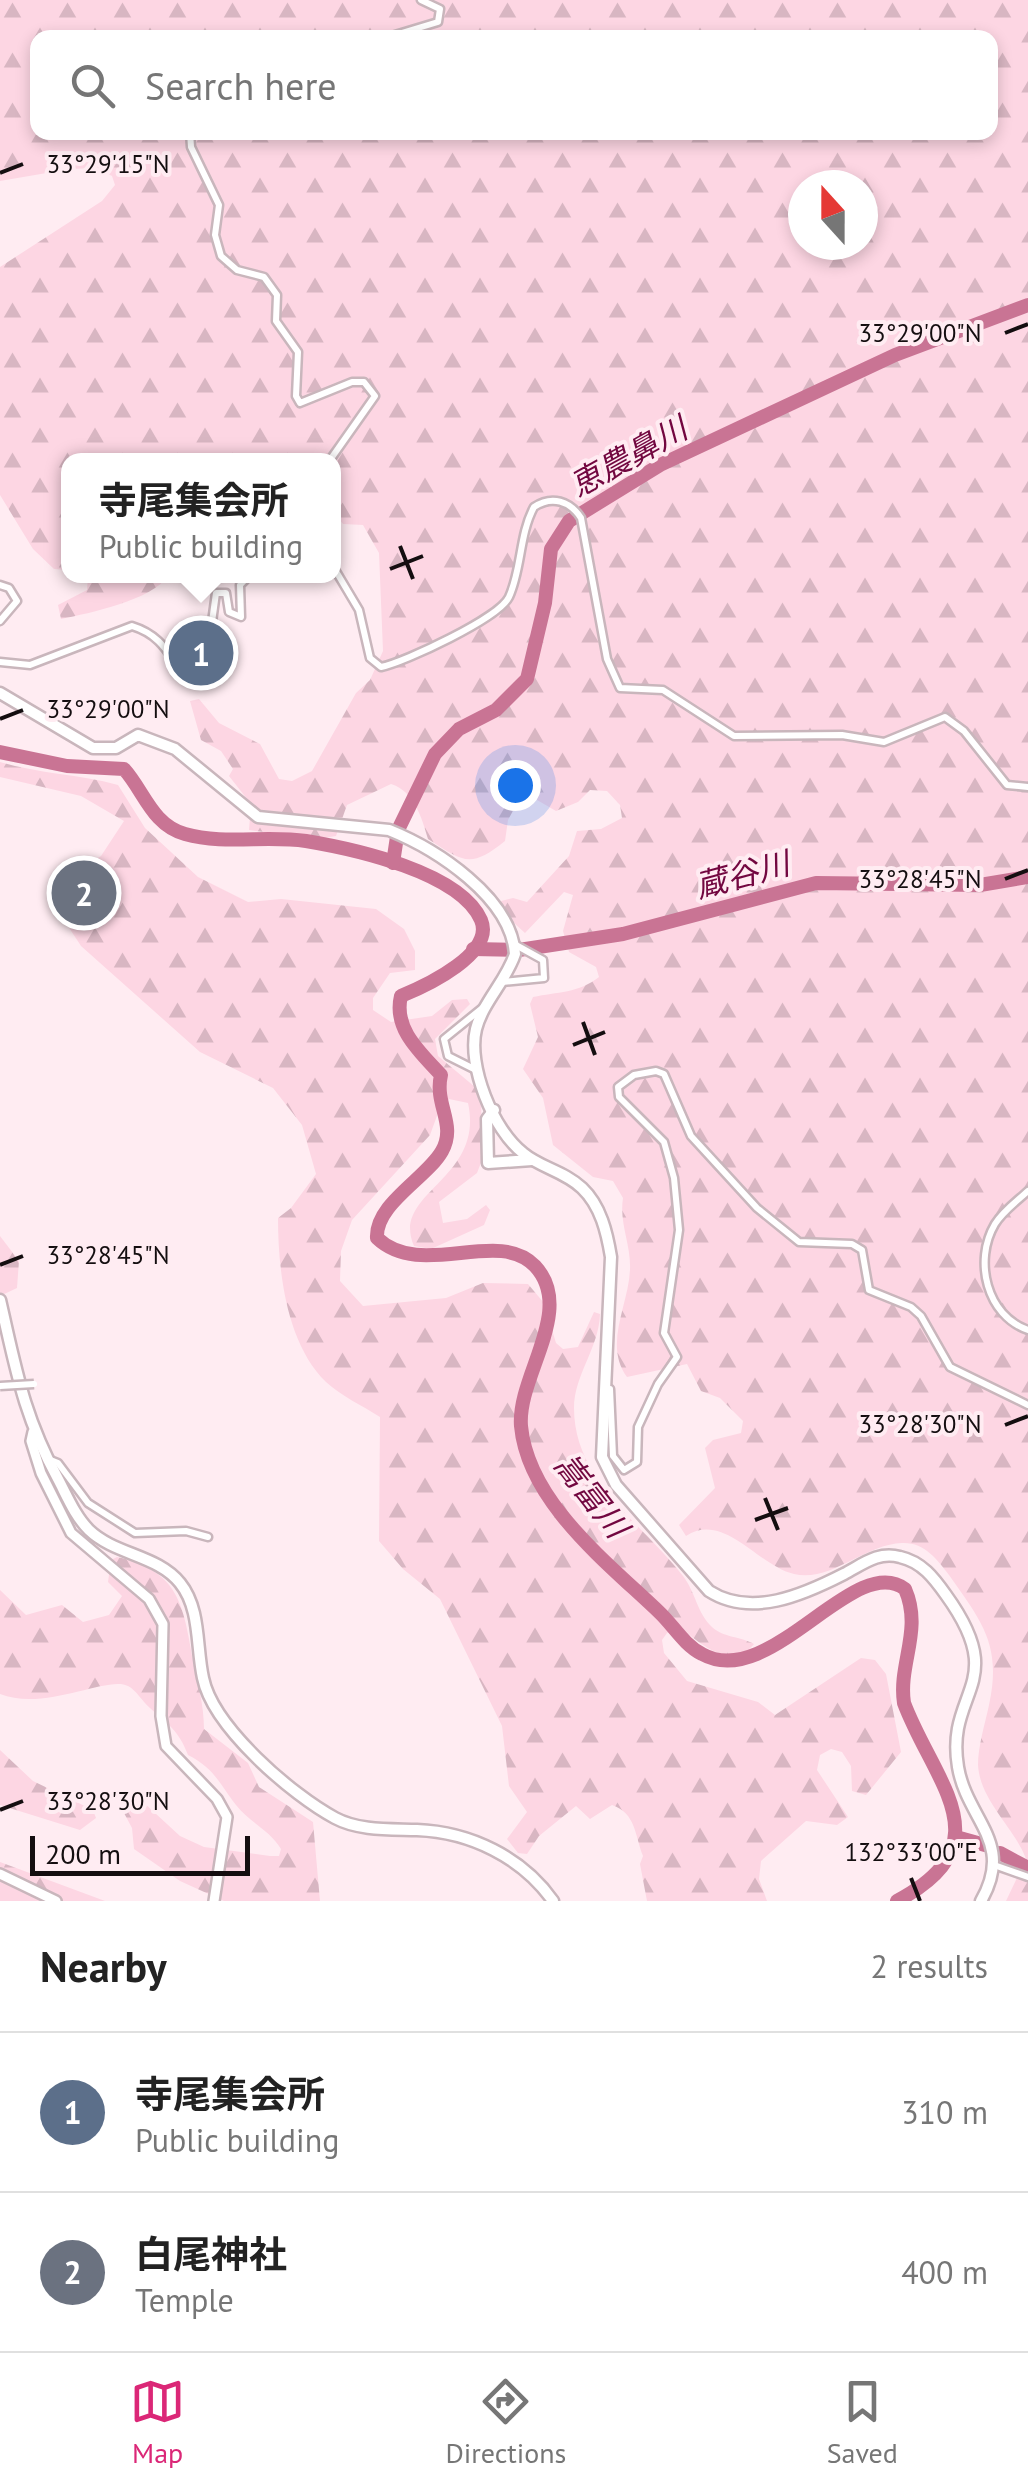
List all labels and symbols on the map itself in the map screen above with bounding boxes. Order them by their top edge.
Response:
text: 33°29'15"N [46,148,170,180]
north arrow [788,170,878,260]
text: 33°29'00"N [858,317,982,349]
water label: 恵農鼻川 [562,405,697,505]
pin: 1 [168,616,234,690]
text: 33°29'00"N [46,693,170,725]
your location [490,760,541,811]
water label: 蔵谷川 [690,841,797,907]
pin: 2 [52,856,116,930]
text: 33°28'45"N [858,863,982,895]
text: 33°28'45"N [46,1239,170,1271]
text: 33°28'30"N [858,1408,982,1440]
water label: 嵩富川 [546,1444,640,1548]
text: 33°28'30"N [46,1785,170,1817]
scale bar [30,1831,250,1876]
text: 132°33'00"E [844,1836,978,1868]

